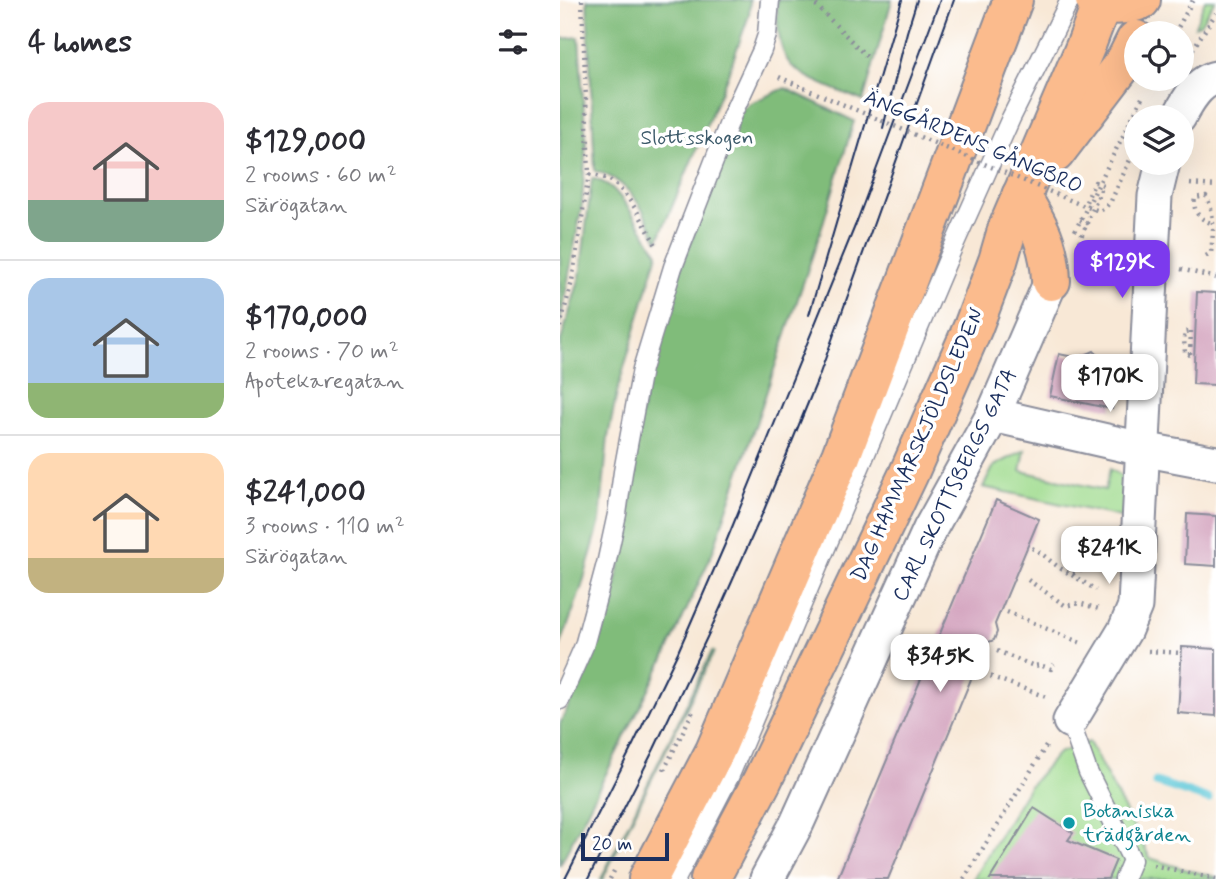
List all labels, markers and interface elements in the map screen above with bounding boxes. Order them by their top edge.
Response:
map controls [1124,21,1194,175]
button: locate [1124,21,1194,91]
text: 4 homes [28,23,132,62]
icon: filters [494,23,532,61]
street label: ÄNGGÅRDENS GÅNGBRO [859,83,1087,201]
button: layers [1124,105,1194,175]
text: $129,000 [245,122,366,161]
park label: Slottsskogen [640,124,754,152]
icon: home [84,130,168,214]
text: 2 rooms · 60 m² [245,161,397,191]
text: Särögatan [245,191,347,221]
pin: $129K [1073,240,1171,300]
text: $129K [1090,248,1154,278]
text: $170,000 [245,298,368,337]
street label: DAG HAMMARSKJÖLDSLEDEN [845,304,991,586]
icon: home [84,306,168,390]
text: 2 rooms · 70 m² [245,337,399,367]
pin: $170K [1061,354,1159,414]
text: $170K [1077,362,1143,392]
street label: CARL SKOTTSBERGS GATA [886,364,1024,606]
text: Apotekaregatan [245,367,404,397]
text: $241,000 [245,473,366,512]
icon: home [84,481,168,565]
text: 3 rooms · 110 m² [245,512,405,542]
pin: $241K [1060,526,1158,586]
text: $241K [1077,534,1141,564]
text: Särögatan [245,542,347,572]
pin: $345K [891,634,989,694]
text: $345K [907,642,973,672]
place label: Botaniska trädgården [1082,797,1191,851]
marker: Botaniska trädgården [1061,815,1077,831]
scale bar [581,830,668,862]
text: 20 m [592,832,632,857]

